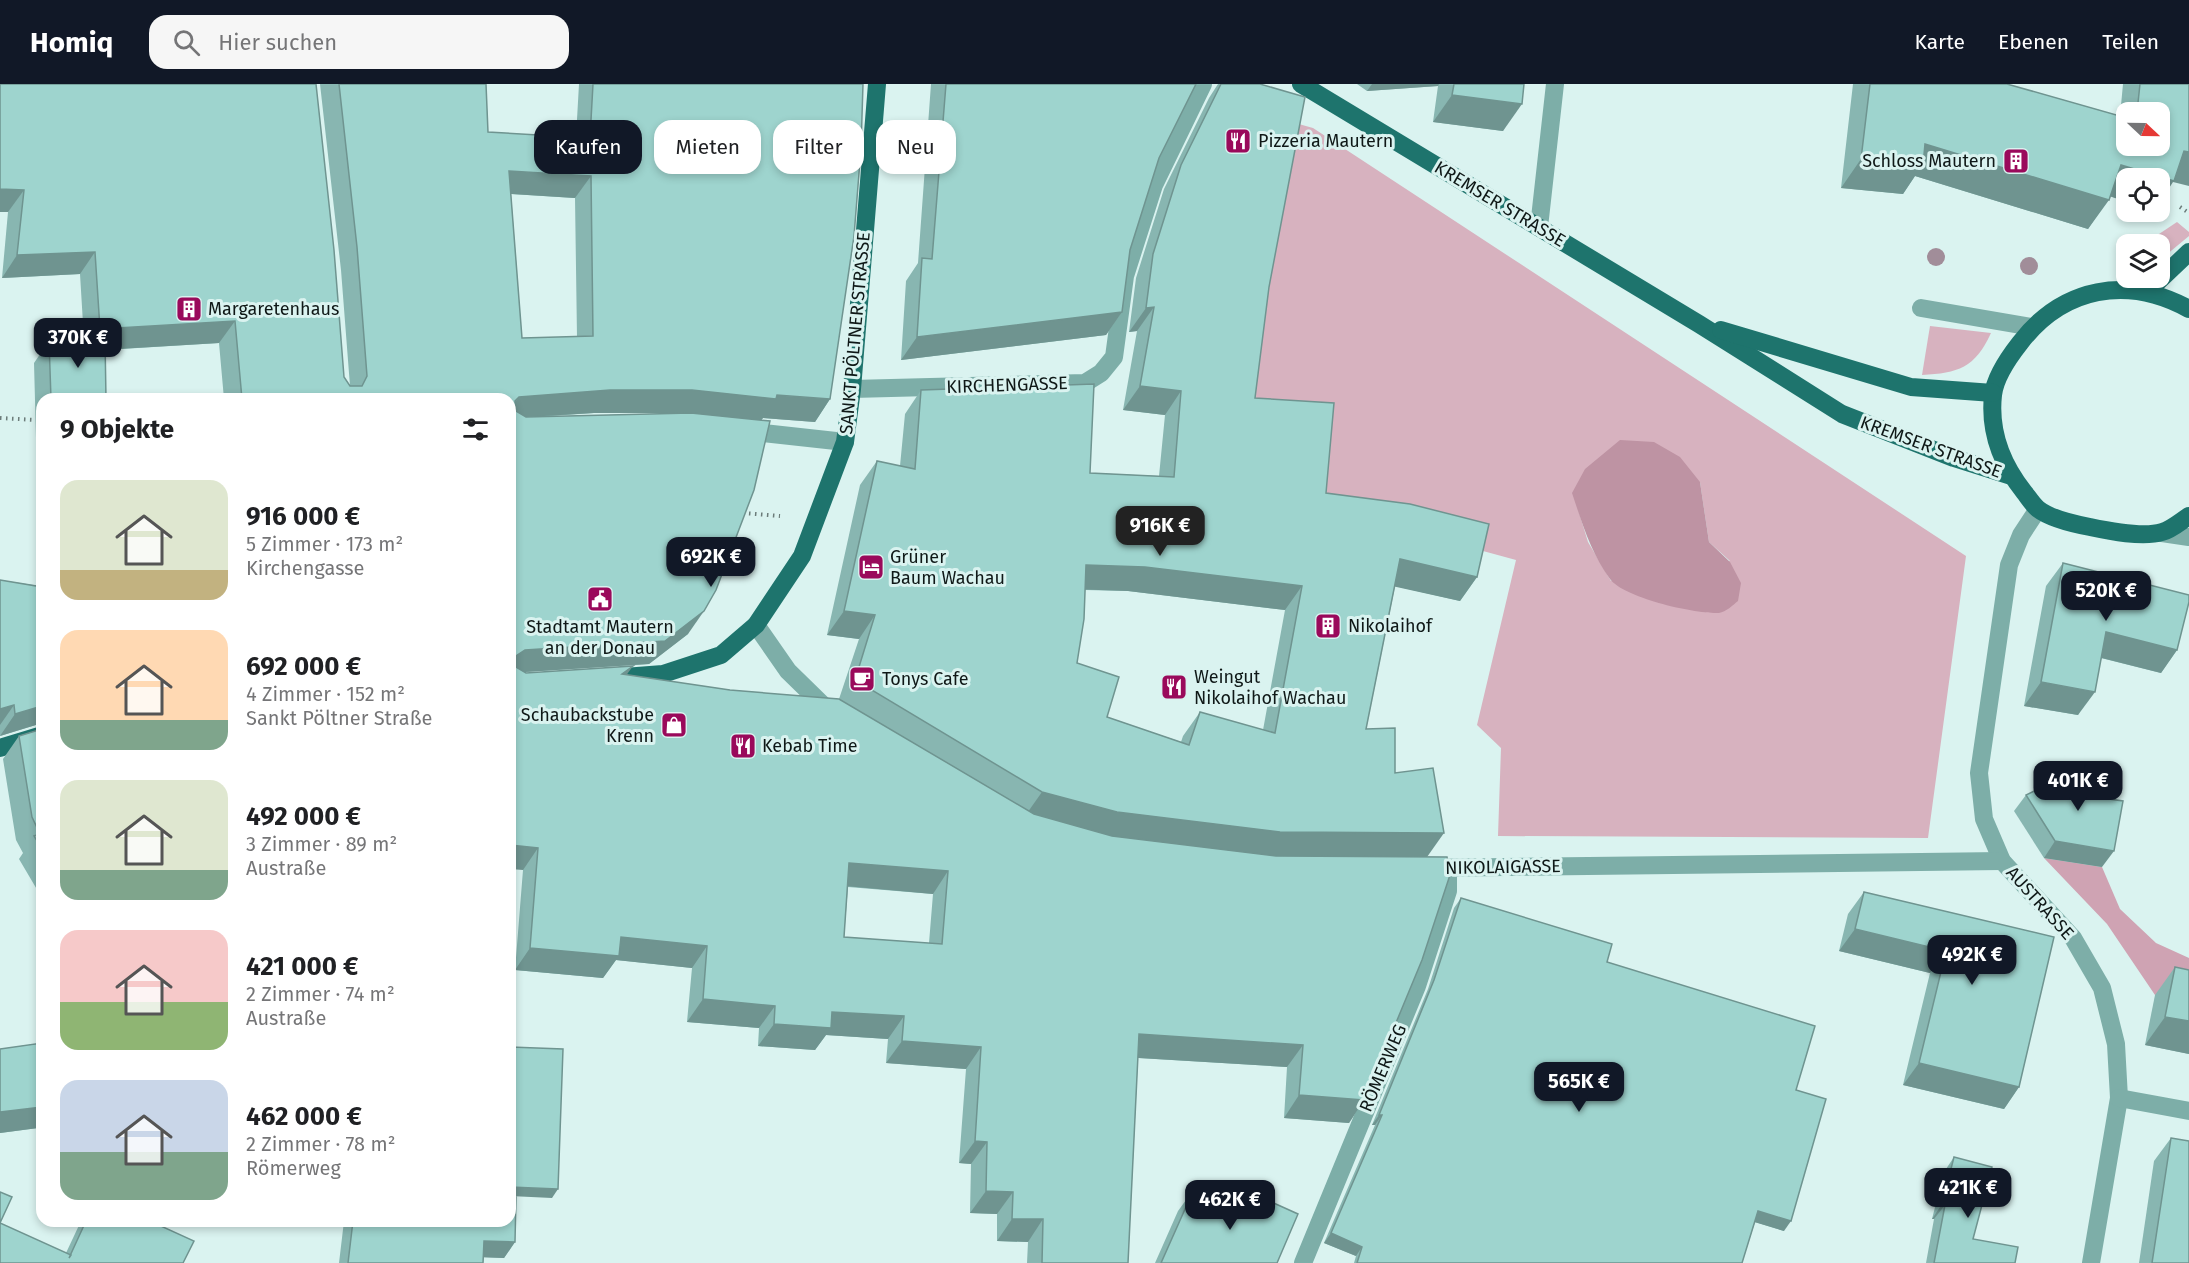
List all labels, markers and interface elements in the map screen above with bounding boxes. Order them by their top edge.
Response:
search box [149,15,569,69]
text: Homiq [30,26,113,59]
icon: search [170,26,203,59]
text: Hier suchen [218,29,337,56]
text: Karte [1914,29,1965,55]
text: Ebenen [1998,29,2069,55]
text: Teilen [2102,29,2159,55]
north arrow [2116,102,2170,156]
map controls [2116,102,2170,288]
chip: Kaufen [534,120,642,174]
chip: Mieten [654,120,761,174]
chip: Filter [773,120,864,174]
chip: Neu [876,120,956,174]
restaurant icon: Pizzeria Mautern [1223,126,1253,156]
place label: Pizzeria Mautern [1258,130,1393,152]
building icon: Schloss Mautern [2001,146,2031,176]
place label: Schloss Mautern [1862,150,1996,172]
street label: KREMSER STRASSE [1431,156,1569,252]
button: locate [2116,168,2170,222]
street label: SANKT PÖLTNER STRASSE [835,231,875,435]
button: layers [2116,234,2170,288]
building icon: Margaretenhaus [174,294,204,324]
place label: Margaretenhaus [208,298,339,320]
pin: 370K € [29,318,127,369]
text: 370K € [48,325,108,349]
street label: KIRCHENGASSE [946,372,1068,398]
street label: KREMSER STRASSE [1857,411,2005,483]
icon: filters [459,413,492,446]
text: 9 Objekte [60,414,174,445]
text: 916 000 € [246,501,360,532]
icon: home [108,504,180,576]
pin: 916K € [1111,506,1209,557]
text: 916K € [1130,513,1190,537]
text: 5 Zimmer · 173 m² [246,532,403,556]
pin: 692K € [662,537,760,588]
text: 692K € [680,544,742,568]
place label: Grüner Baum Wachau [890,546,1005,589]
hotel icon: Grüner Baum Wachau [856,552,886,582]
text: Kirchengasse [246,556,365,580]
pin: 520K € [2057,571,2155,622]
text: 520K € [2075,578,2137,602]
public building icon: Stadtamt Mautern an der Donau [585,584,615,614]
building icon: Nikolaihof [1313,611,1343,641]
place label: Nikolaihof [1348,615,1434,637]
place label: Stadtamt Mautern an der Donau [526,616,674,659]
text: 692 000 € [246,651,361,682]
icon: home [108,654,180,726]
cafe icon: Tonys Cafe [847,664,877,694]
place label: Weingut Nikolaihof Wachau [1194,666,1346,709]
place label: Tonys Cafe [882,668,969,690]
restaurant icon: Weingut Nikolaihof Wachau [1159,672,1189,702]
text: 4 Zimmer · 152 m² [246,682,405,706]
place label: Schaubackstube Krenn [521,704,654,747]
text: Sankt Pöltner Straße [246,706,432,730]
shop icon: Schaubackstube Krenn [659,710,689,740]
restaurant icon: Kebab Time [728,731,758,761]
place label: Kebab Time [762,735,858,757]
pin: 401K € [2029,761,2127,812]
text: 401K € [2047,768,2109,792]
text: 492 000 € [246,801,361,832]
icon: home [108,804,180,876]
text: 3 Zimmer · 89 m² [246,832,397,856]
street label: NIKOLAIGASSE [1445,855,1561,879]
text: Austraße [246,856,326,880]
street label: AUSTRASSE [2001,862,2079,944]
pin: 492K € [1923,935,2021,986]
text: 492K € [1941,942,2003,966]
text: 421 000 € [246,951,358,982]
icon: home [108,954,180,1026]
text: 2 Zimmer · 74 m² [246,982,395,1006]
text: Austraße [246,1006,326,1030]
street label: RÖMERWEG [1355,1021,1411,1115]
pin: 565K € [1530,1062,1628,1113]
text: 565K € [1548,1069,1610,1093]
text: 462 000 € [246,1101,362,1132]
icon: home [108,1104,180,1176]
text: 2 Zimmer · 78 m² [246,1132,395,1156]
text: Römerweg [246,1156,341,1180]
pin: 421K € [1919,1168,2017,1219]
text: 421K € [1938,1175,1998,1199]
pin: 462K € [1181,1180,1279,1231]
text: 462K € [1199,1187,1261,1211]

